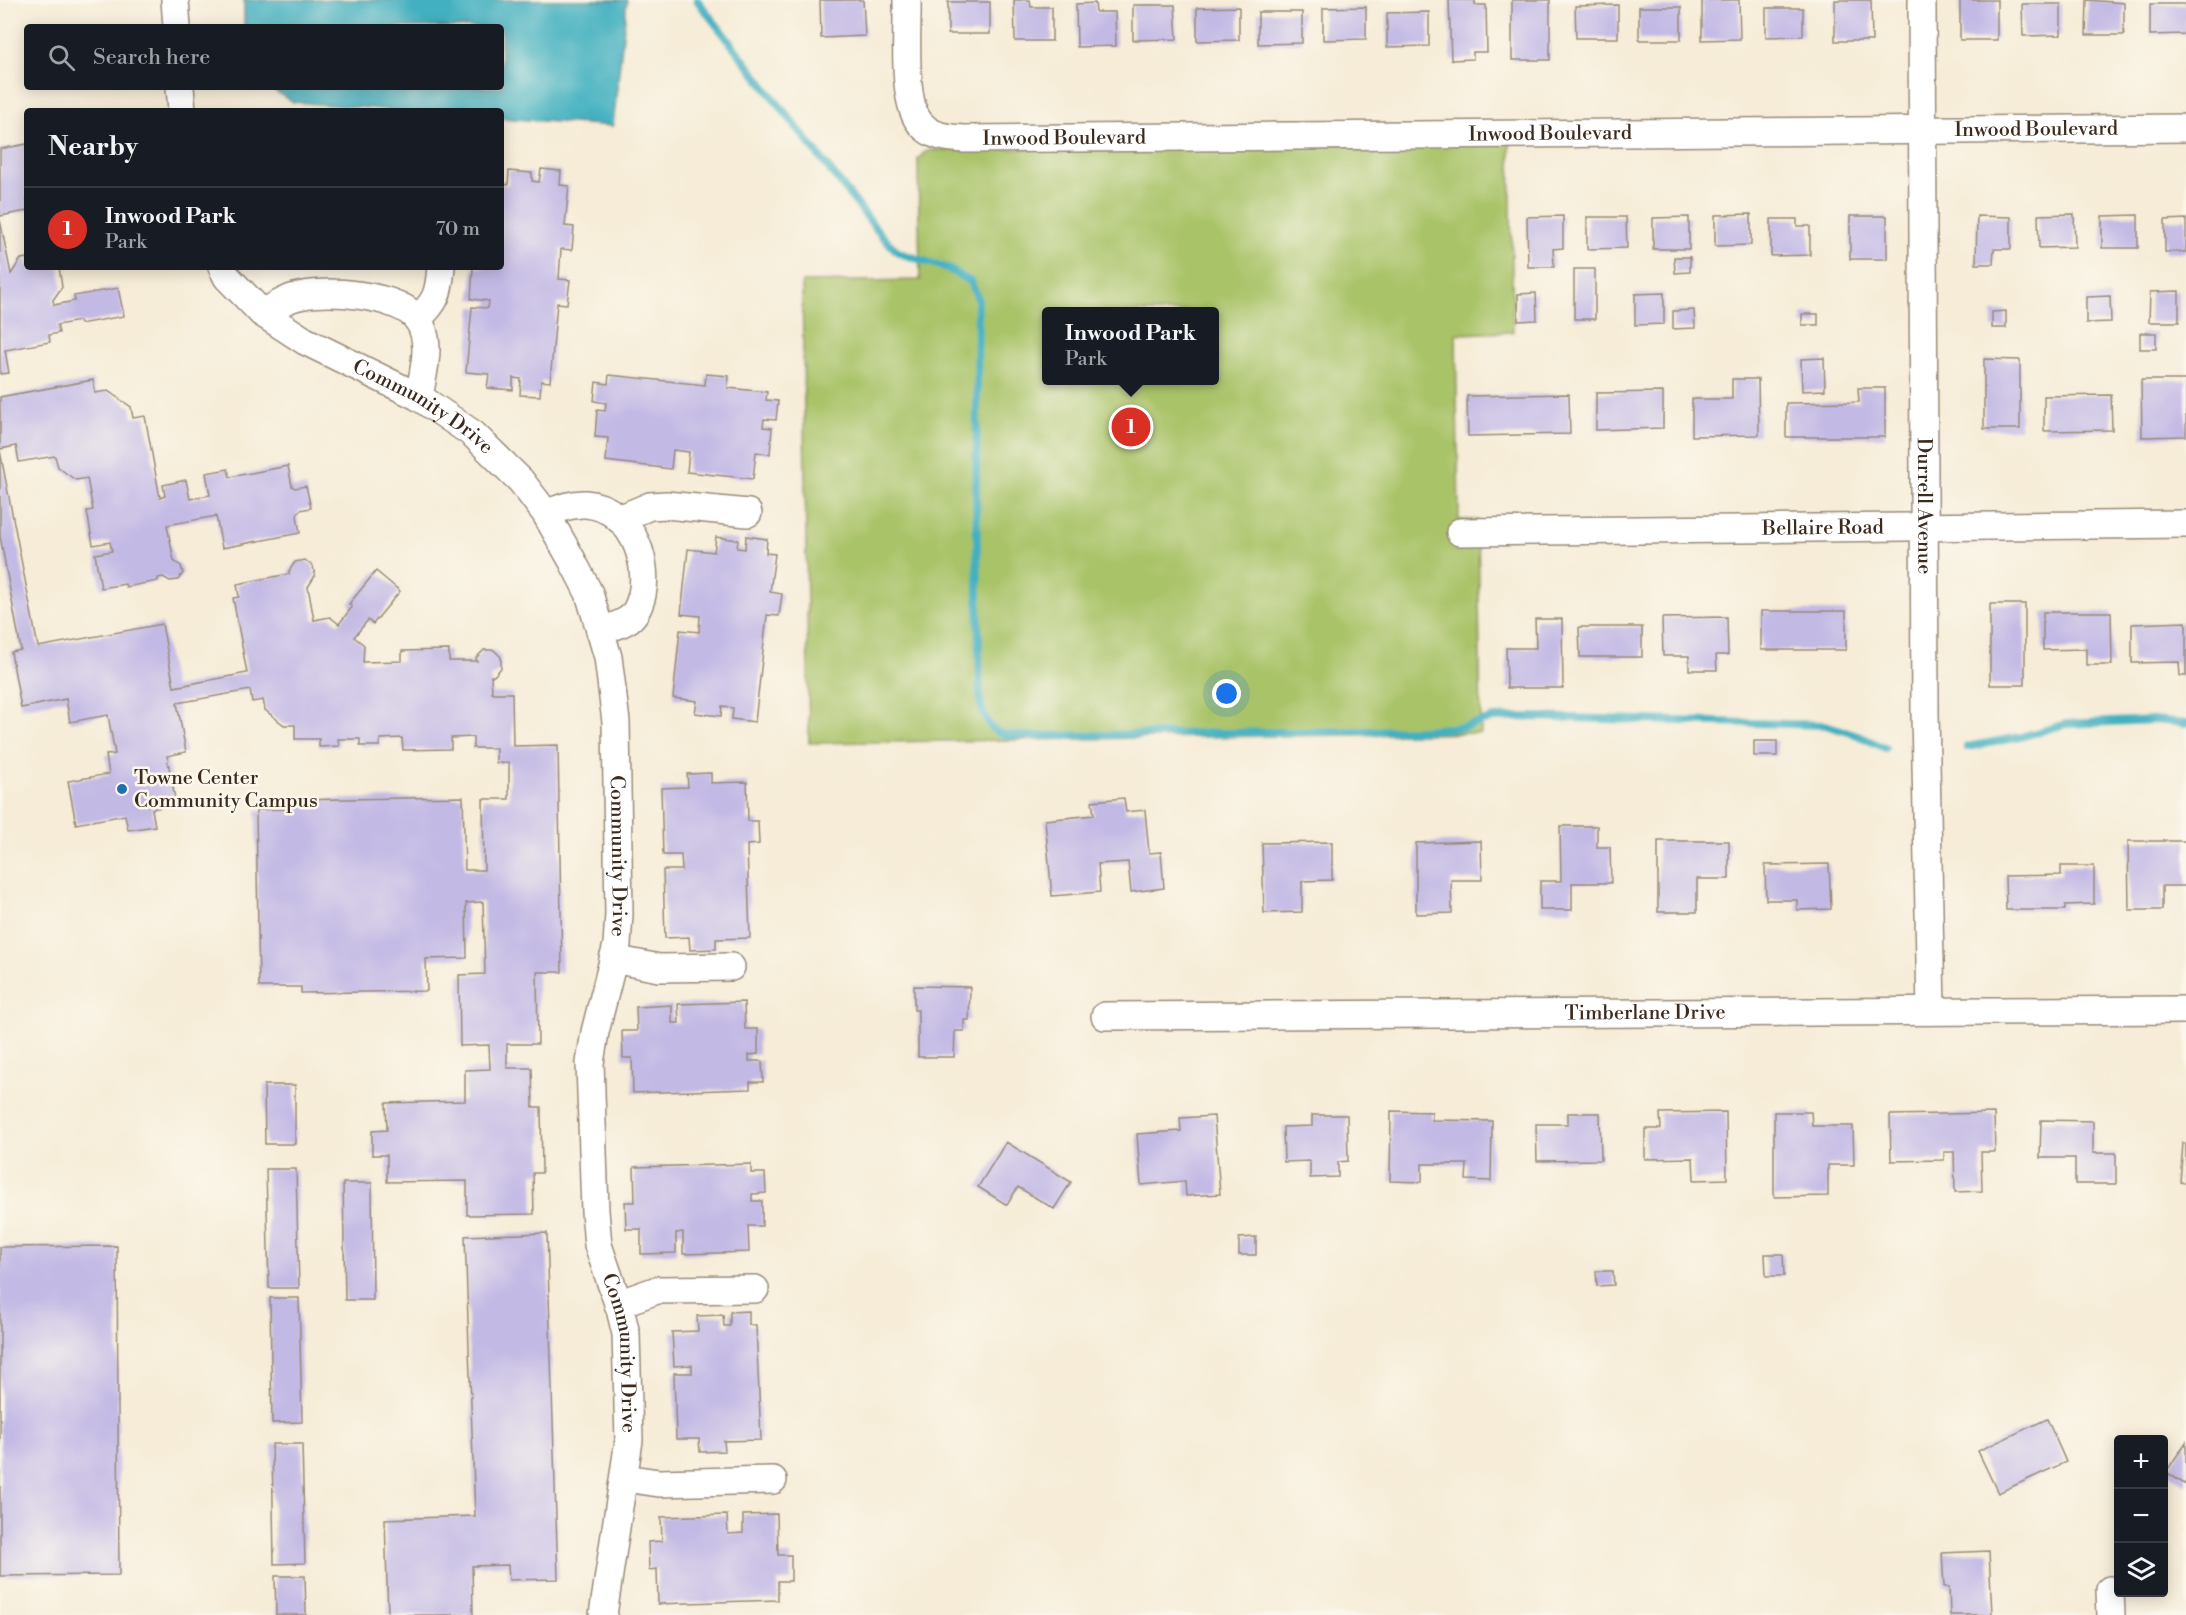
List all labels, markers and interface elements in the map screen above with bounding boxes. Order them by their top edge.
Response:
search box [24,24,504,90]
icon: search [45,41,78,74]
text: Search here [93,44,210,71]
street label: Inwood Boulevard [1954,116,2119,143]
street label: Inwood Boulevard [1468,120,1633,147]
street label: Inwood Boulevard [982,125,1147,151]
text: Nearby [48,131,138,163]
text: Inwood Park [105,203,236,230]
text: 1 [63,217,72,242]
text: 70 m [436,217,480,242]
text: Park [105,230,147,255]
popup [1042,307,1219,385]
text: Inwood Park [1065,320,1196,347]
text: Park [1065,347,1107,372]
street label: Community Drive [348,354,499,459]
pin: 1 [1112,404,1150,450]
street label: Durrell Avenue [1911,438,1937,574]
street label: Bellaire Road [1761,515,1885,541]
your location [1212,679,1241,708]
place label: Towne Center Community Campus [134,766,318,814]
street label: Community Drive [604,775,632,938]
marker: Towne Center Community Campus [115,782,129,796]
street label: Timberlane Drive [1564,1000,1726,1026]
street label: Community Drive [596,1270,641,1433]
map controls [2114,1435,2168,1597]
button: + [2114,1435,2168,1489]
button: − [2114,1489,2168,1543]
button: layers [2114,1543,2168,1597]

